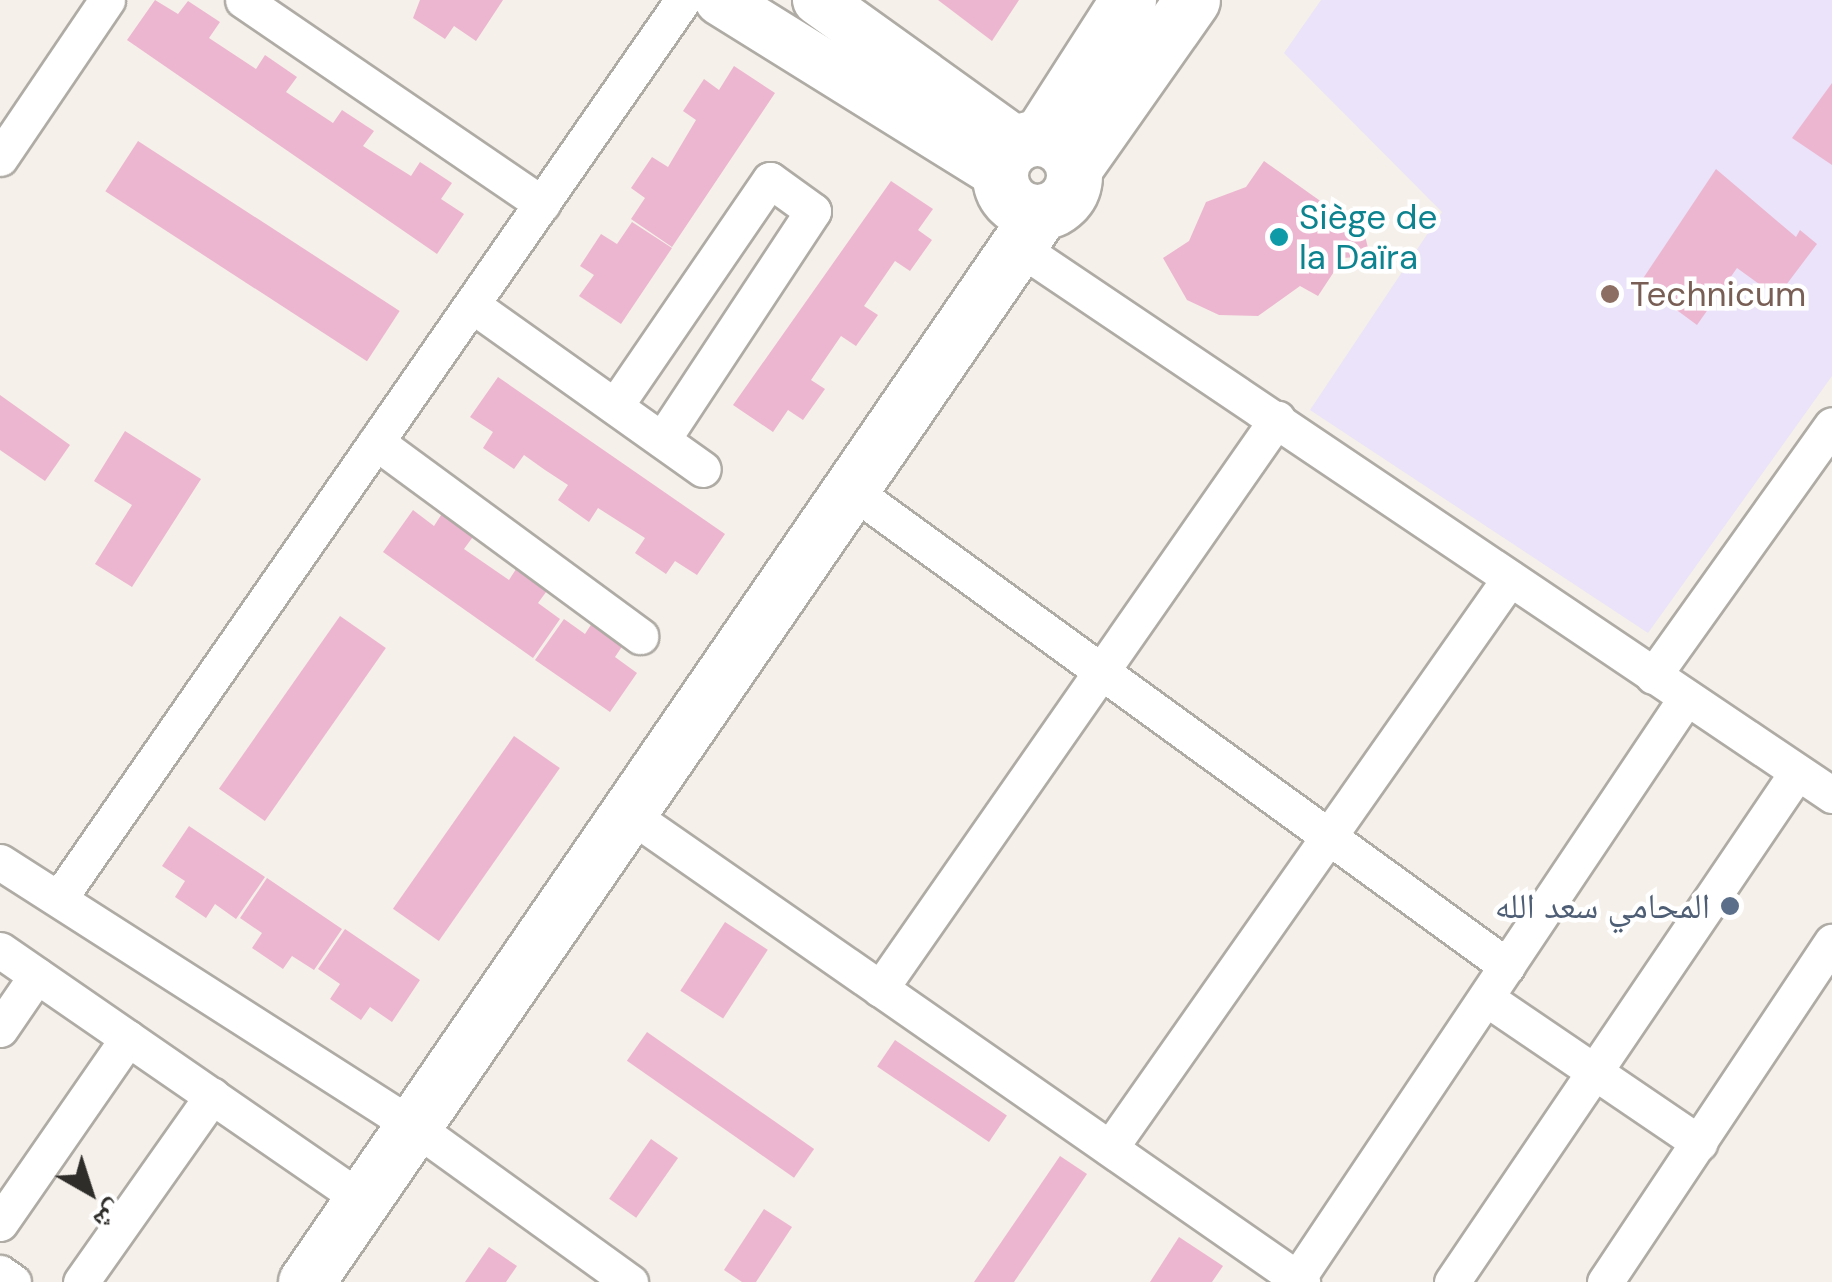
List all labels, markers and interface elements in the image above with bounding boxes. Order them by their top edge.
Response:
place label: Siège de la Daïra [1299,196,1437,278]
marker: Siège de la Daïra [1268,226,1290,248]
place label: Technicum [1630,273,1806,315]
marker: Technicum [1599,283,1621,305]
place label: المحامي سعد الله [1495,885,1710,927]
marker: المحامي سعد الله [1719,895,1741,917]
north arrow [40,1142,140,1242]
text: ش [86,1192,132,1239]

